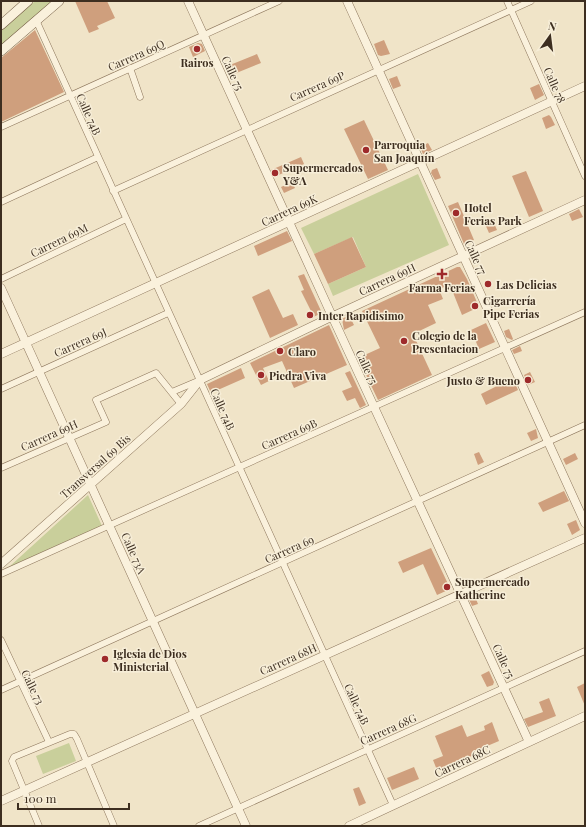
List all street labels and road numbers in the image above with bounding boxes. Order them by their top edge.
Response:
street label: Carrera 69Q [105,35,168,74]
street label: Calle 75 [218,53,248,93]
street label: Calle 78 [540,65,570,106]
street label: Carrera 69P [287,67,347,105]
street label: Calle 74B [73,91,105,137]
street label: Carrera 69K [259,190,320,229]
street label: Carrera 69M [28,219,91,260]
street label: Calle 77 [461,237,491,277]
street label: Carrera 69H [356,259,418,299]
street label: Carrera 69J [51,324,109,360]
street label: Calle 75 [352,347,382,387]
street label: Calle 74B [207,386,239,432]
street label: Carrera 69B [259,415,319,453]
street label: Carrera 69H [18,416,80,454]
street label: Transversal 69 Bis [57,430,133,502]
street label: Calle 73A [118,530,150,576]
street label: Carrera 69 [262,531,316,567]
street label: Carrera 68H [257,640,319,678]
street label: Calle 75 [489,641,519,681]
street label: Calle 73 [18,667,48,707]
street label: Calle 74B [341,681,373,727]
street label: Carrera 68G [357,710,419,748]
street label: Carrera 68C [432,741,492,781]

